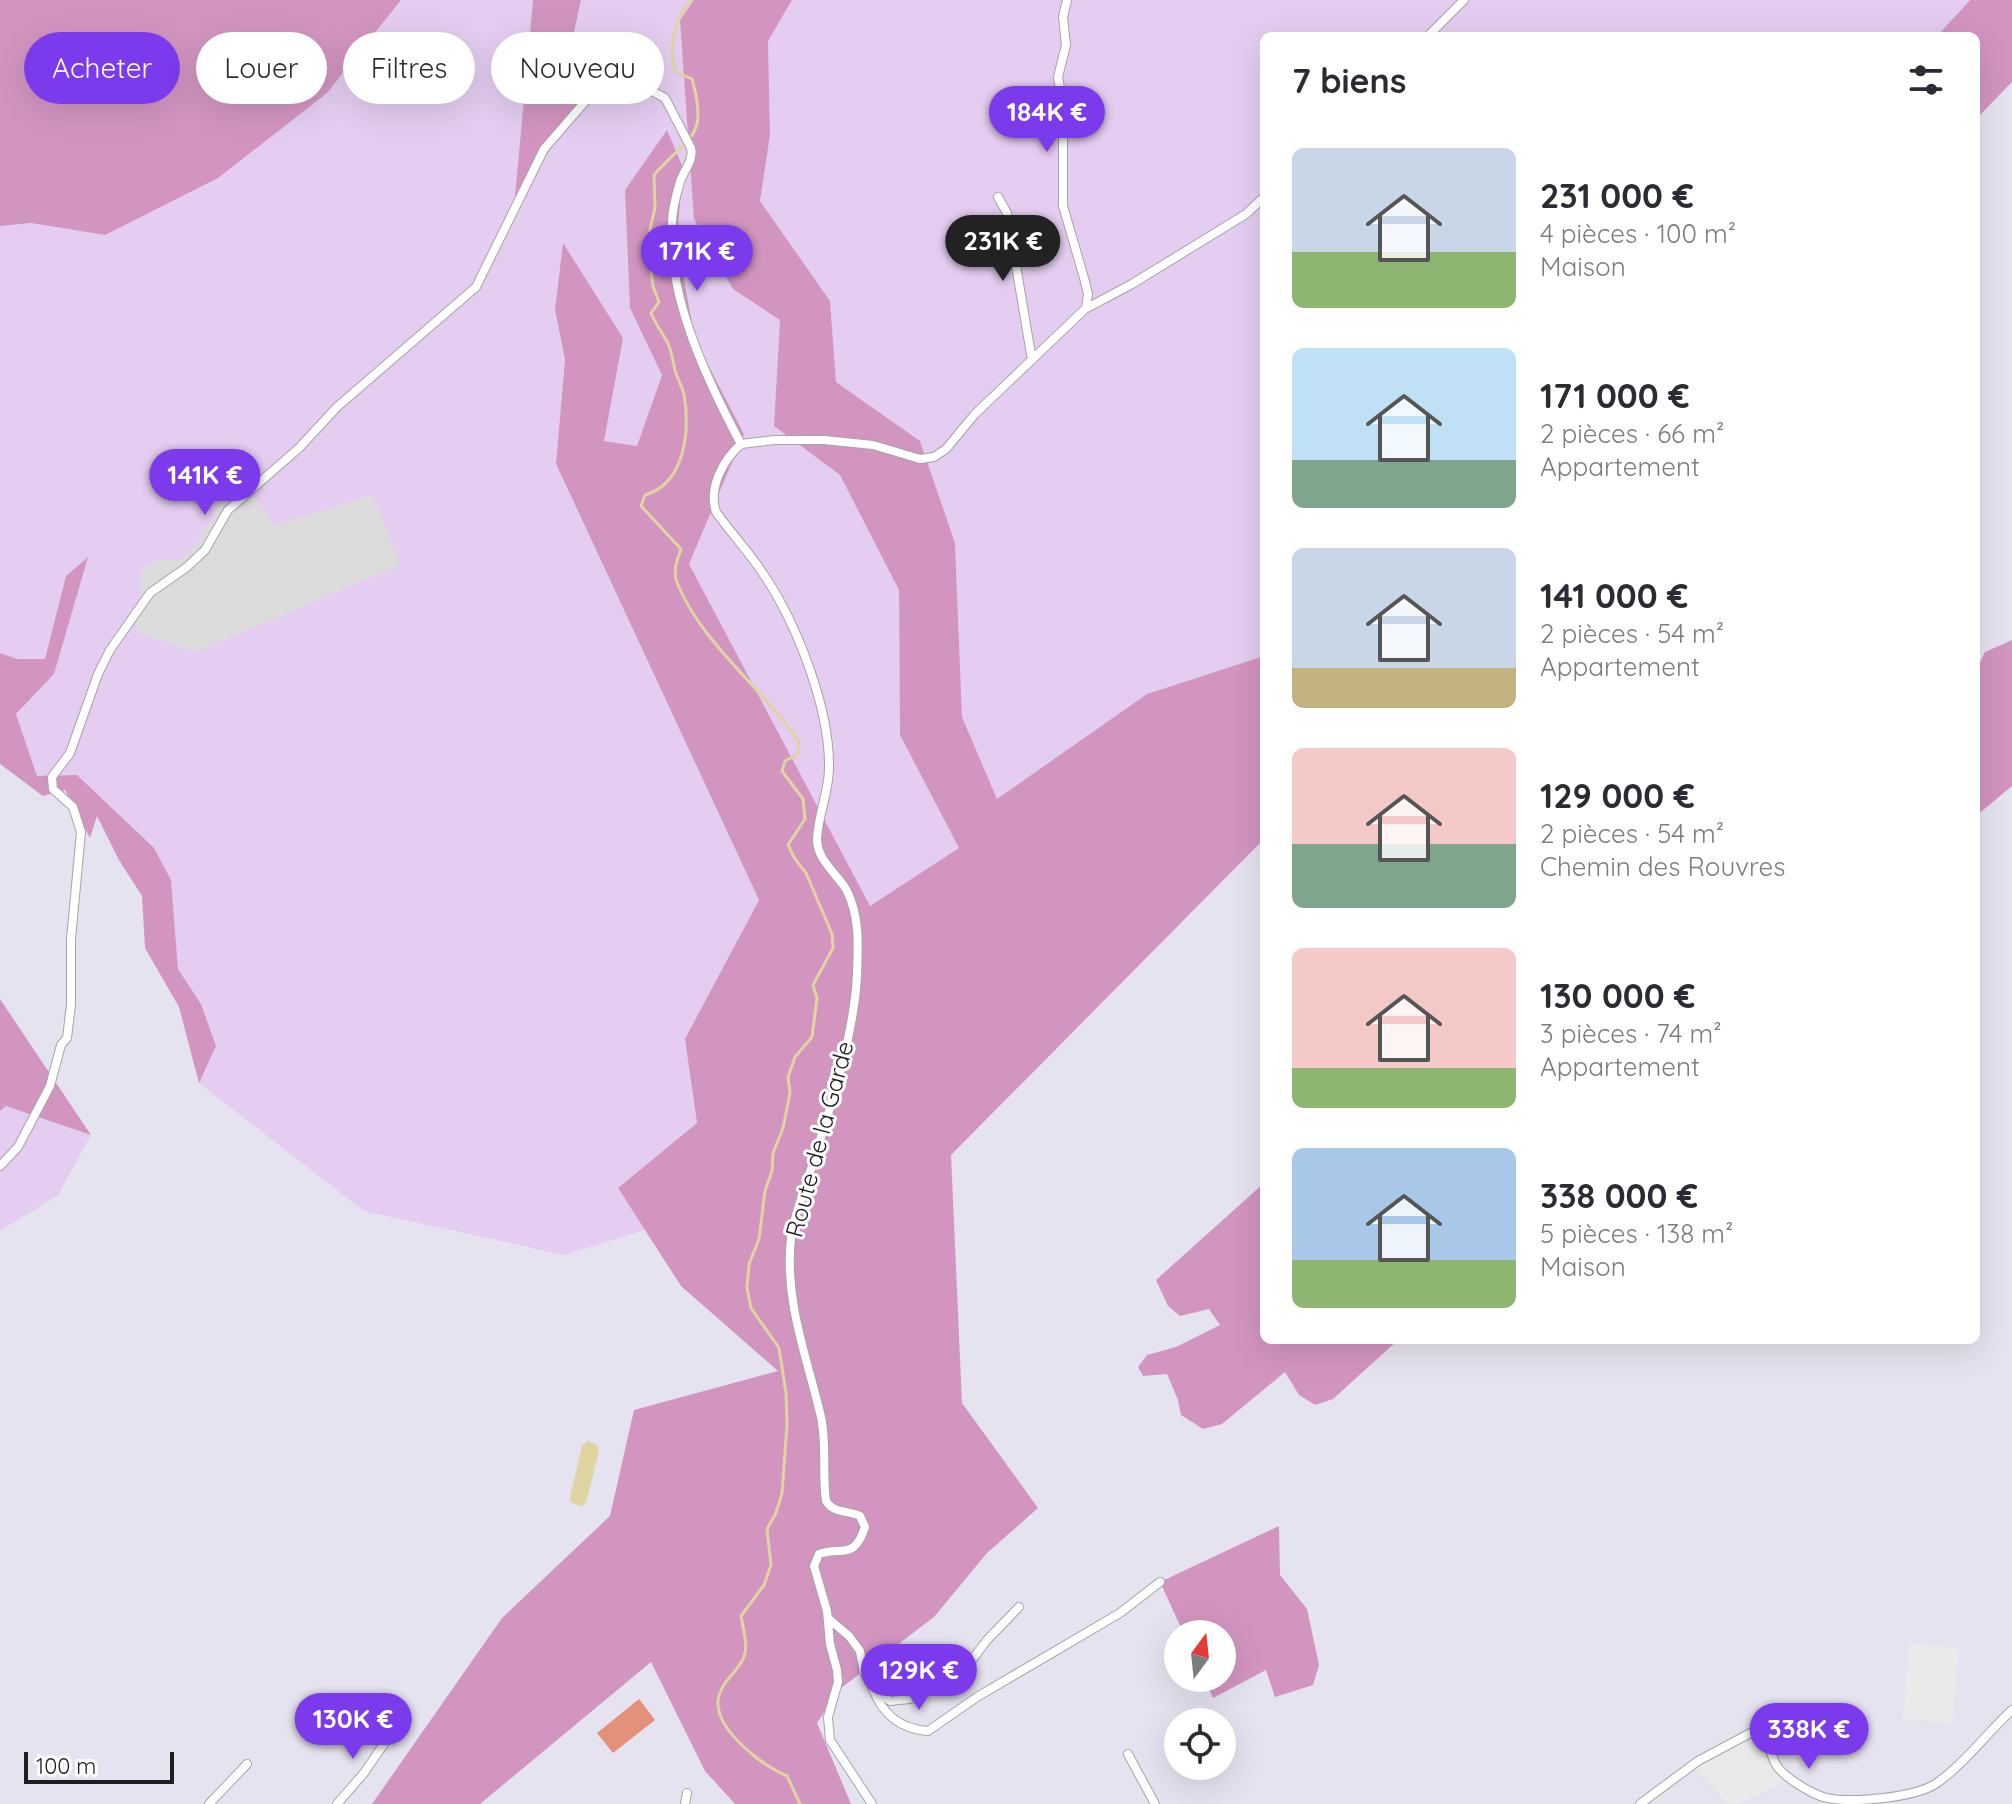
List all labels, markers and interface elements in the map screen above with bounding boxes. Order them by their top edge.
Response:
chip: Acheter [24,32,180,104]
chip: Louer [196,32,327,104]
chip: Filtres [343,32,475,104]
chip: Nouveau [491,32,664,104]
icon: filters [1904,58,1948,102]
text: 7 biens [1292,59,1406,102]
pin: 184K € [982,86,1112,154]
text: 184K € [1007,95,1087,128]
text: 231 000 € [1540,174,1694,217]
icon: home [1356,180,1452,276]
pin: 231K € [938,215,1068,283]
text: 4 pièces · 100 m² [1540,217,1736,250]
text: 231K € [963,224,1043,257]
pin: 171K € [632,225,762,293]
text: 171K € [659,234,735,267]
text: Maison [1540,250,1626,283]
text: 171 000 € [1540,374,1689,417]
icon: home [1356,380,1452,476]
text: 2 pièces · 66 m² [1540,417,1724,450]
pin: 141K € [140,449,270,517]
text: Appartement [1540,450,1700,483]
text: 141K € [167,458,243,491]
text: 141 000 € [1540,574,1688,617]
icon: home [1356,580,1452,676]
text: 2 pièces · 54 m² [1540,617,1724,650]
text: Appartement [1540,650,1700,683]
text: 129 000 € [1540,774,1695,817]
icon: home [1356,780,1452,876]
text: 2 pièces · 54 m² [1540,817,1724,850]
text: Chemin des Rouvres [1540,850,1785,883]
text: 130 000 € [1540,974,1695,1017]
icon: home [1356,980,1452,1076]
text: 3 pièces · 74 m² [1540,1017,1721,1050]
street label: Route de la Garde [778,1038,860,1240]
text: Appartement [1540,1050,1700,1083]
text: 338 000 € [1540,1174,1698,1217]
icon: home [1356,1180,1452,1276]
text: 5 pièces · 138 m² [1540,1217,1733,1250]
text: Maison [1540,1250,1626,1283]
north arrow [1164,1620,1236,1692]
map controls [1164,1620,1236,1780]
pin: 129K € [854,1644,984,1712]
text: 129K € [879,1653,959,1686]
pin: 130K € [288,1693,418,1761]
text: 130K € [313,1702,393,1735]
pin: 338K € [1744,1703,1874,1771]
button: locate [1164,1708,1236,1780]
text: 338K € [1768,1712,1850,1745]
scale bar [24,1748,174,1784]
text: 100 m [36,1752,96,1780]

